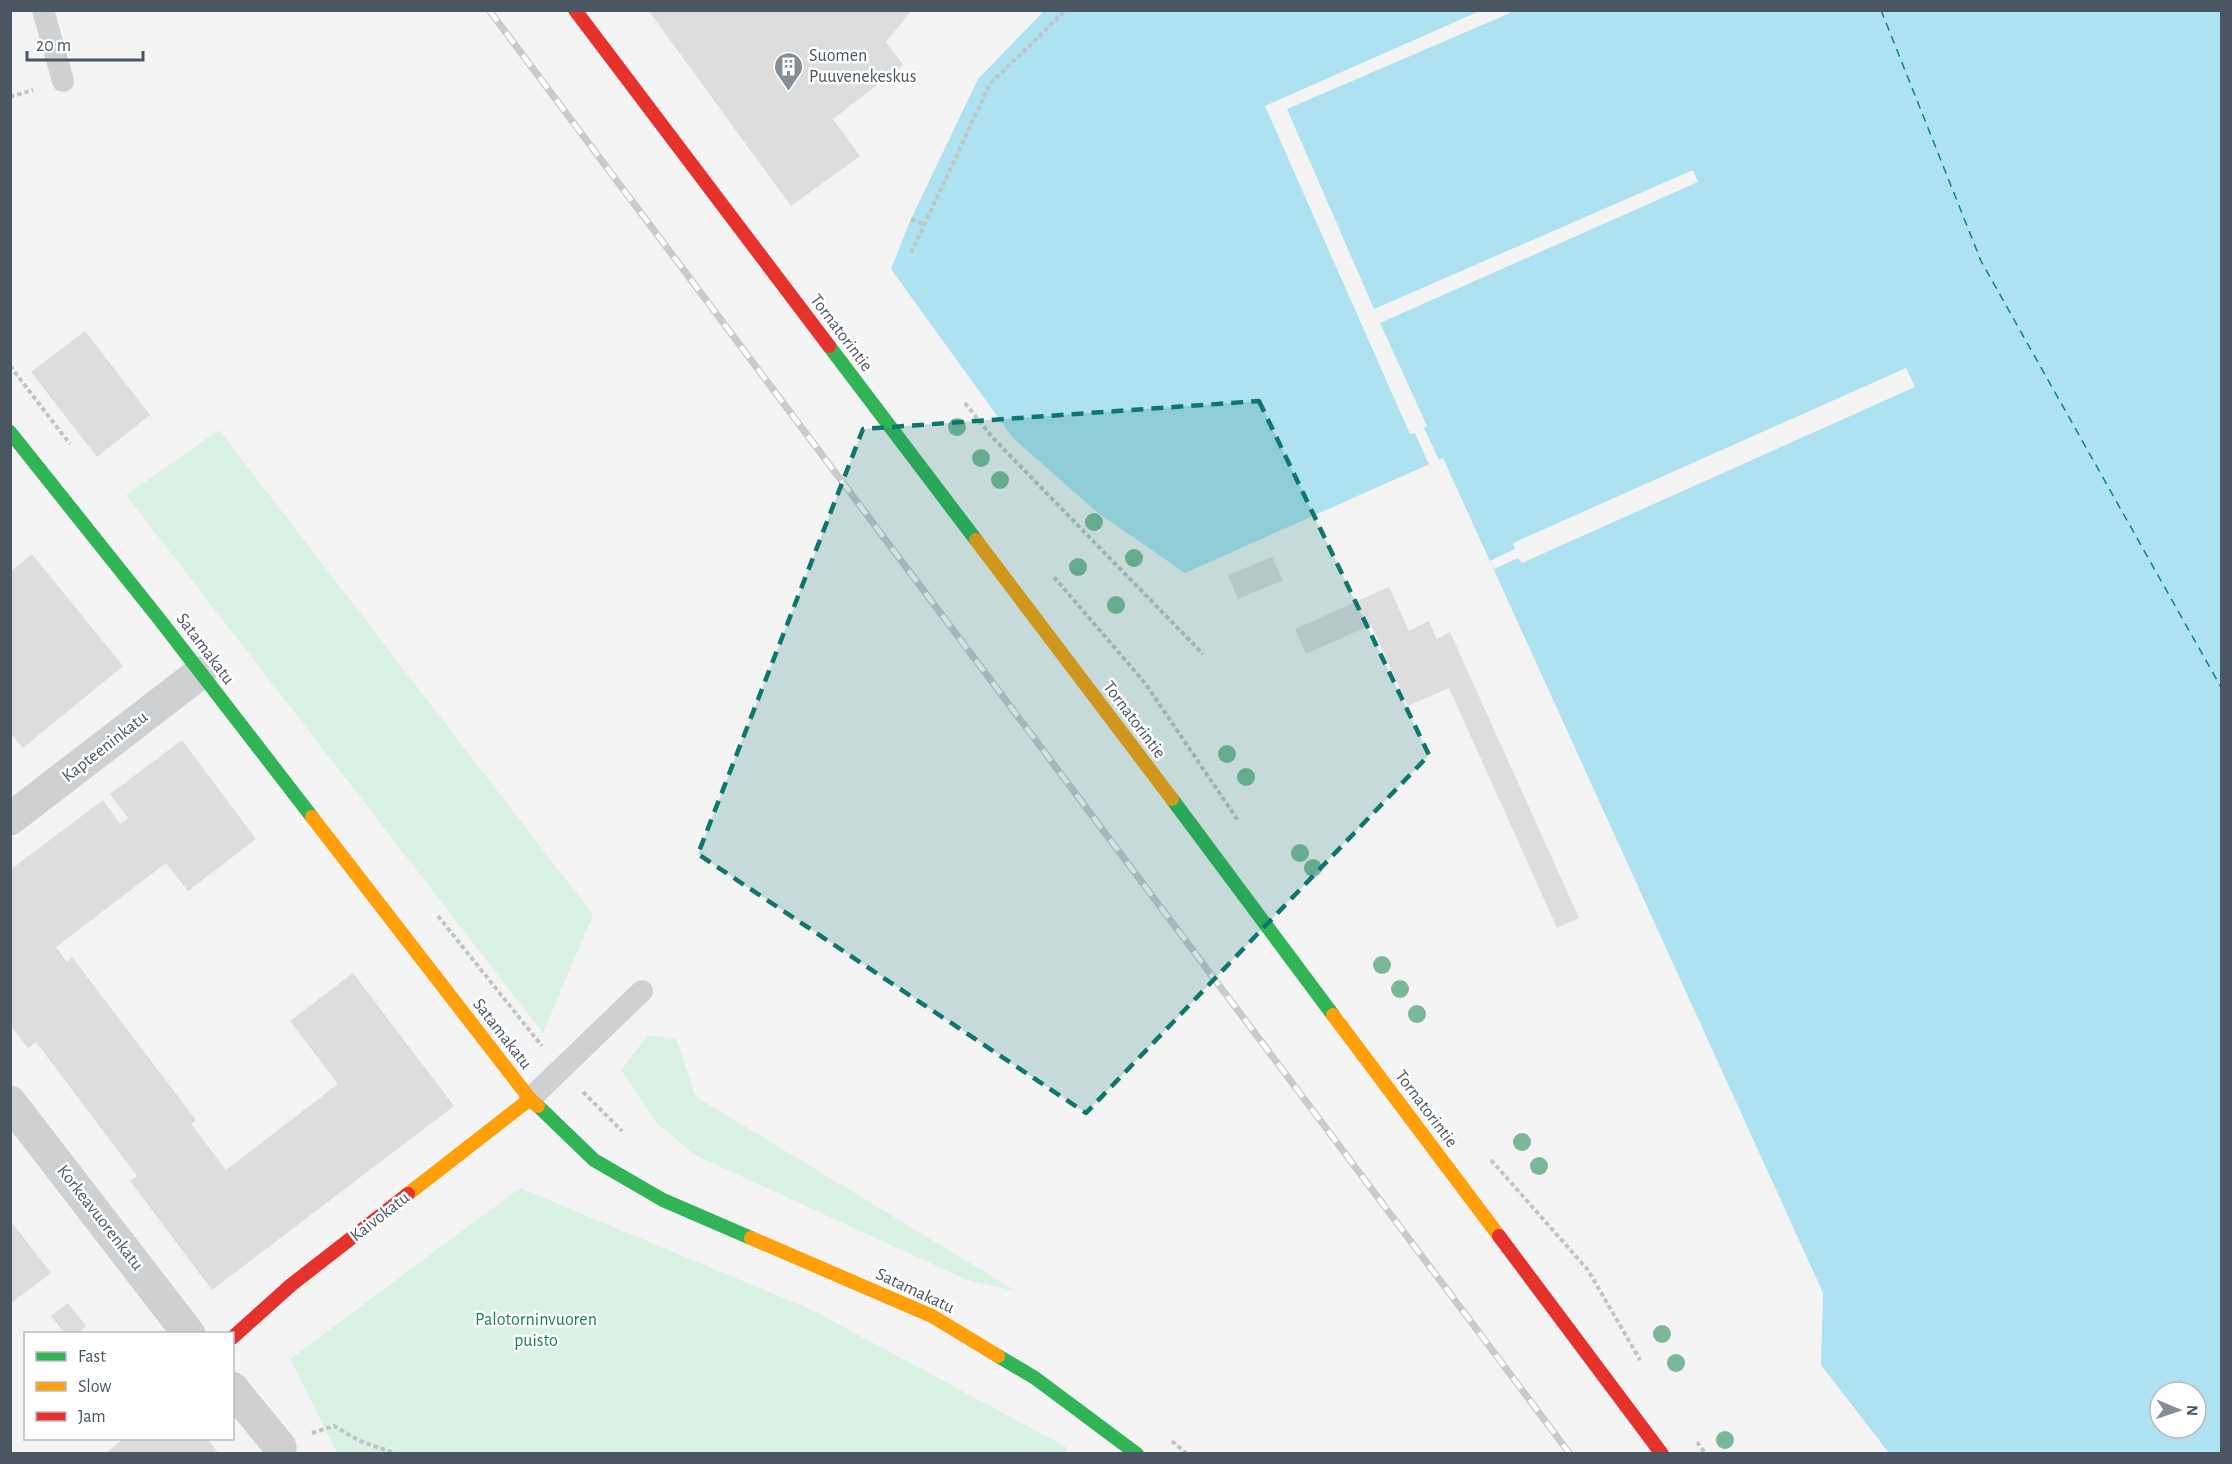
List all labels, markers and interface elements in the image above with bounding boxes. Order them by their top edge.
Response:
scale bar [27,24,142,62]
text: 20 m [36,37,71,55]
place label: Suomen Puuvenekeskus [809,47,916,86]
building icon: Suomen Puuvenekeskus [772,50,804,92]
street label: Tornatorintie [806,291,876,375]
street label: Satamakatu [172,610,238,688]
street label: Tornatorintie [1099,678,1169,762]
street label: Kapteeninkatu [59,708,151,786]
street label: Satamakatu [469,995,535,1073]
street label: Tornatorintie [1391,1067,1461,1151]
street label: Korkeavuorenkatu [53,1162,147,1274]
street label: Kaivokatu [347,1188,413,1246]
street label: Satamakatu [873,1265,957,1317]
park label: Palotorninvuoren puisto [475,1311,597,1350]
legend [24,1332,234,1440]
text: Fast [78,1348,106,1366]
text: Slow [78,1378,111,1396]
north arrow [2148,1380,2208,1440]
text: N [2184,1405,2200,1416]
text: Jam [78,1408,106,1426]

